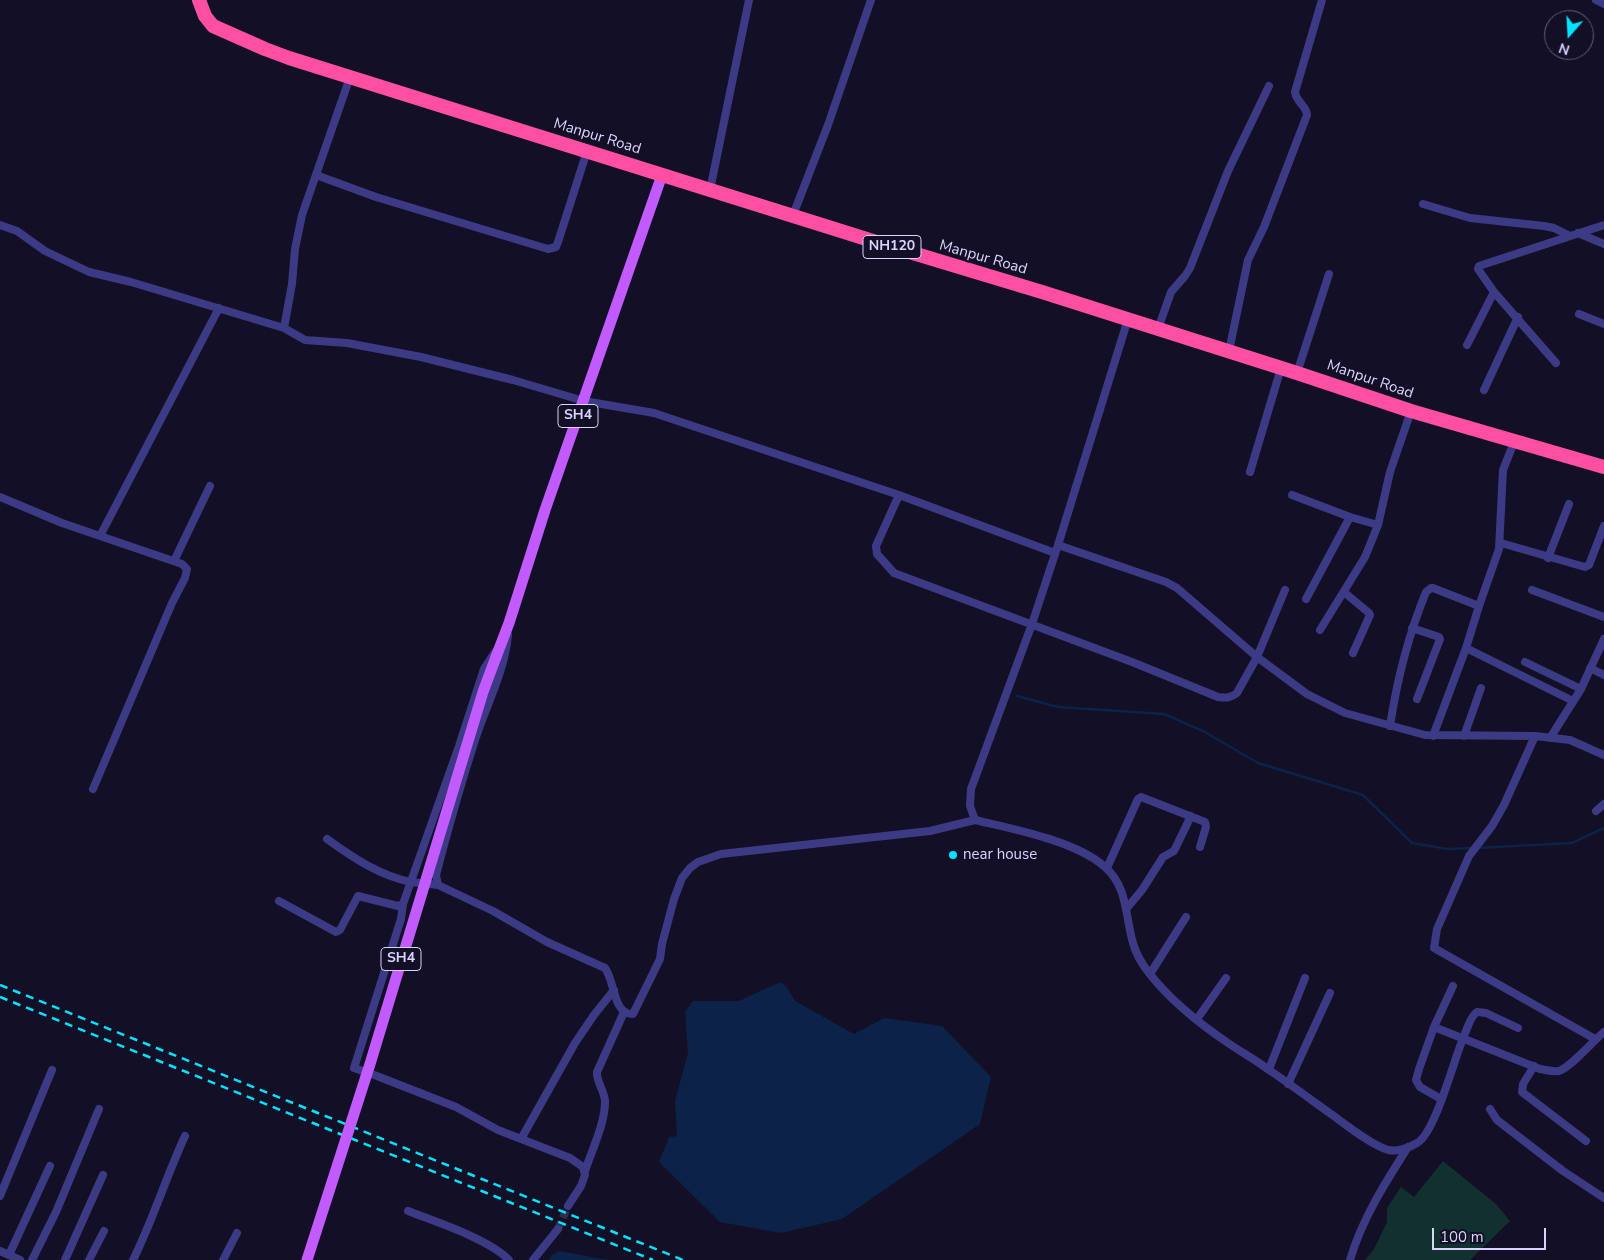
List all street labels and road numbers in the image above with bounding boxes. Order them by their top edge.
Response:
street label: Manpur Road [551,115,643,159]
road number: NH120 [863,236,921,258]
street label: Manpur Road [937,237,1029,279]
street label: Manpur Road [1324,357,1416,403]
road number: SH4 [558,404,598,428]
road number: SH4 [381,948,421,971]

